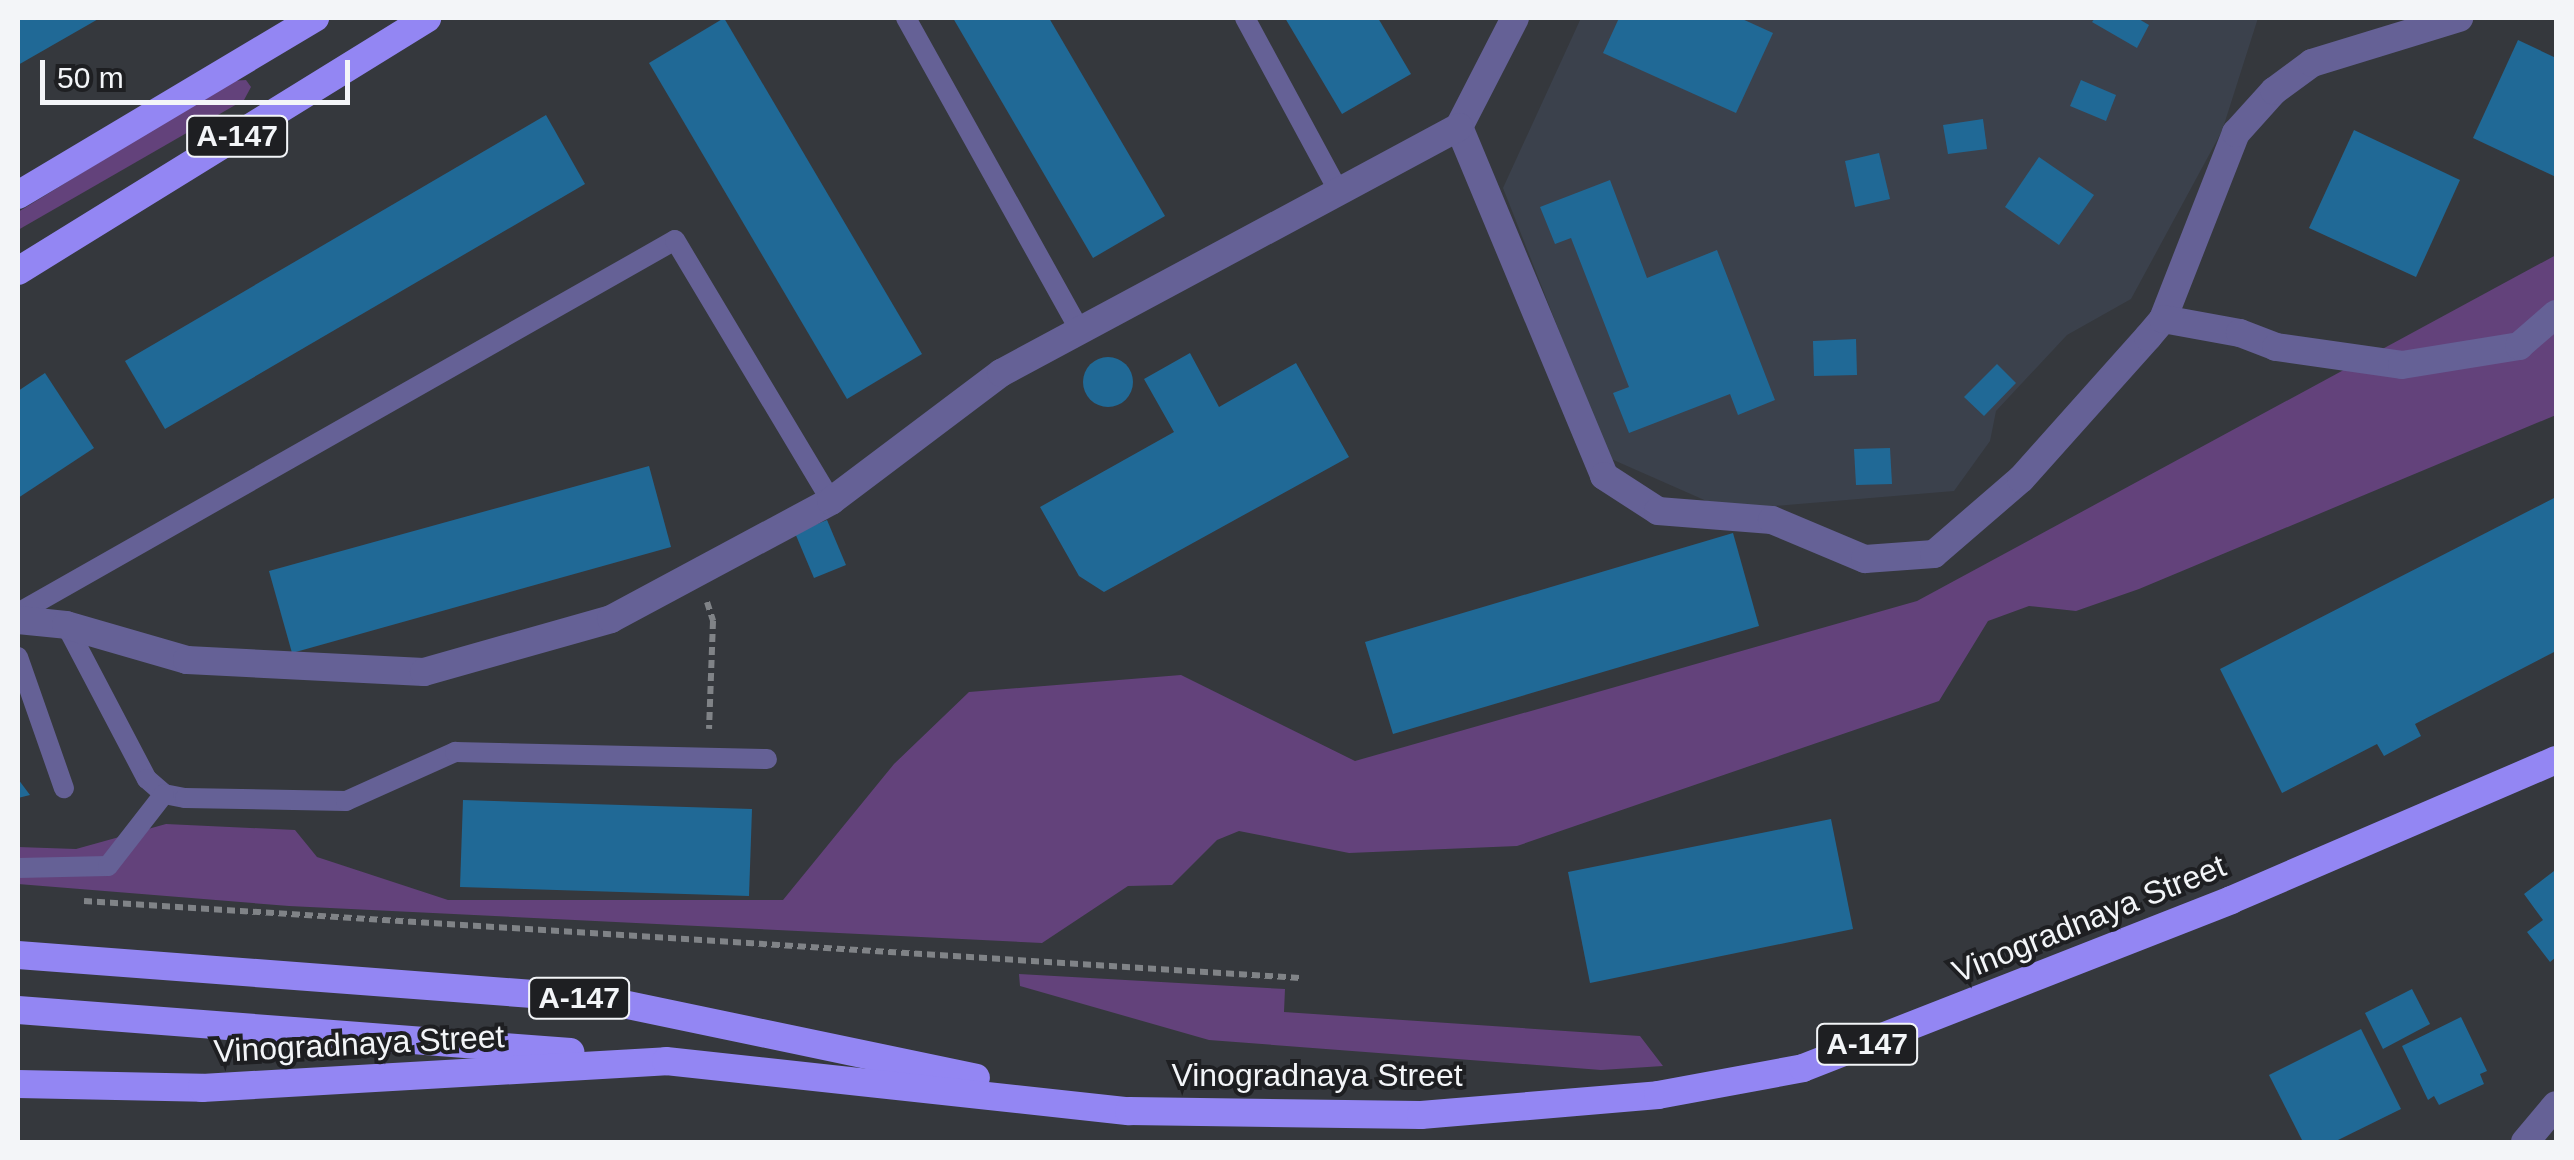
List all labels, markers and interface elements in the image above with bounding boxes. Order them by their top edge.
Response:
scale bar [45,40,355,102]
text: 50 m [57,61,124,94]
road number: А-147 [184,111,290,161]
street label: Vinogradnaya Street [1947,847,2231,991]
road number: А-147 [526,973,632,1023]
street label: Vinogradnaya Street [213,1017,505,1071]
road number: А-147 [1814,1019,1920,1069]
street label: Vinogradnaya Street [1171,1056,1463,1094]

